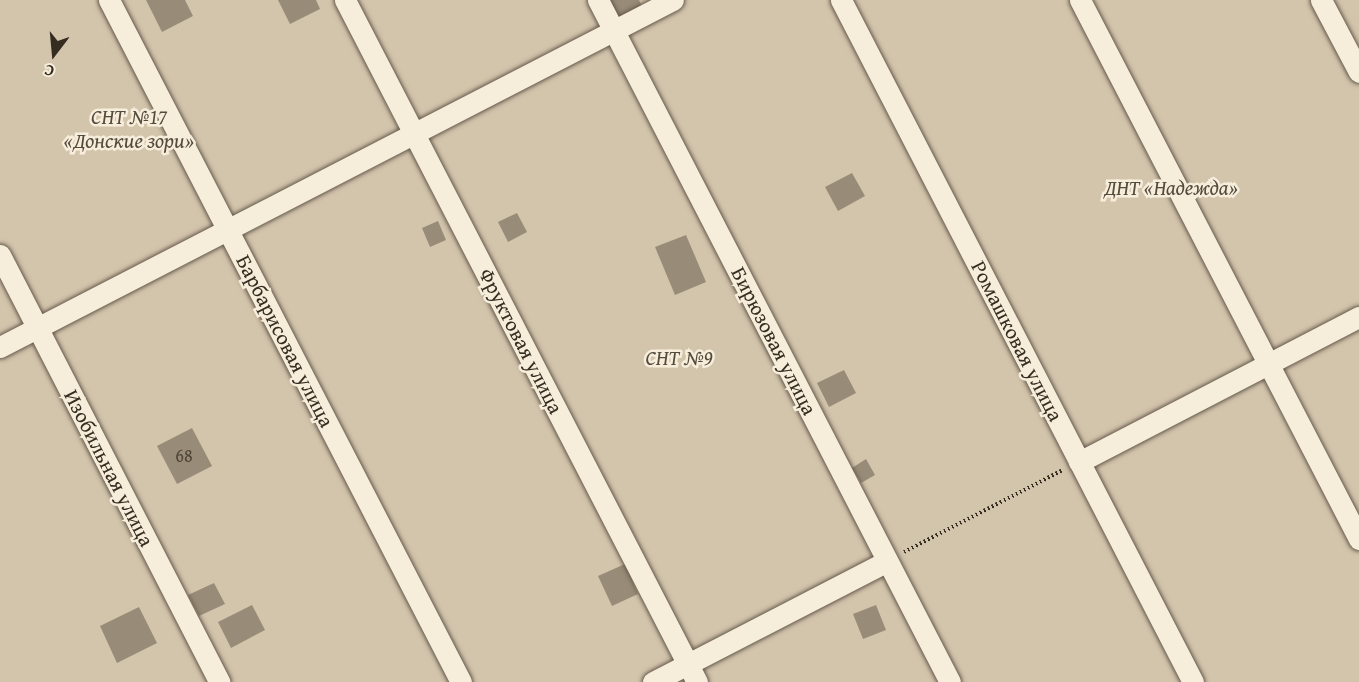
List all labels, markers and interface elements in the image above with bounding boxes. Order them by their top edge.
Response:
north arrow [24,24,84,84]
text: С [41,59,57,84]
park label: СНТ №17 «Донские зори» [64,104,194,154]
park label: ДНТ «Надежда» [1104,175,1238,201]
street label: Барбарисовая улица [231,251,339,431]
street label: Ромашковая улица [966,257,1068,425]
street label: Бирюзовая улица [726,263,822,419]
street label: Фруктовая улица [474,264,568,418]
park label: СНТ №9 [646,345,712,371]
street label: Изобильная улица [59,385,159,551]
house number: 68 [175,445,193,467]

